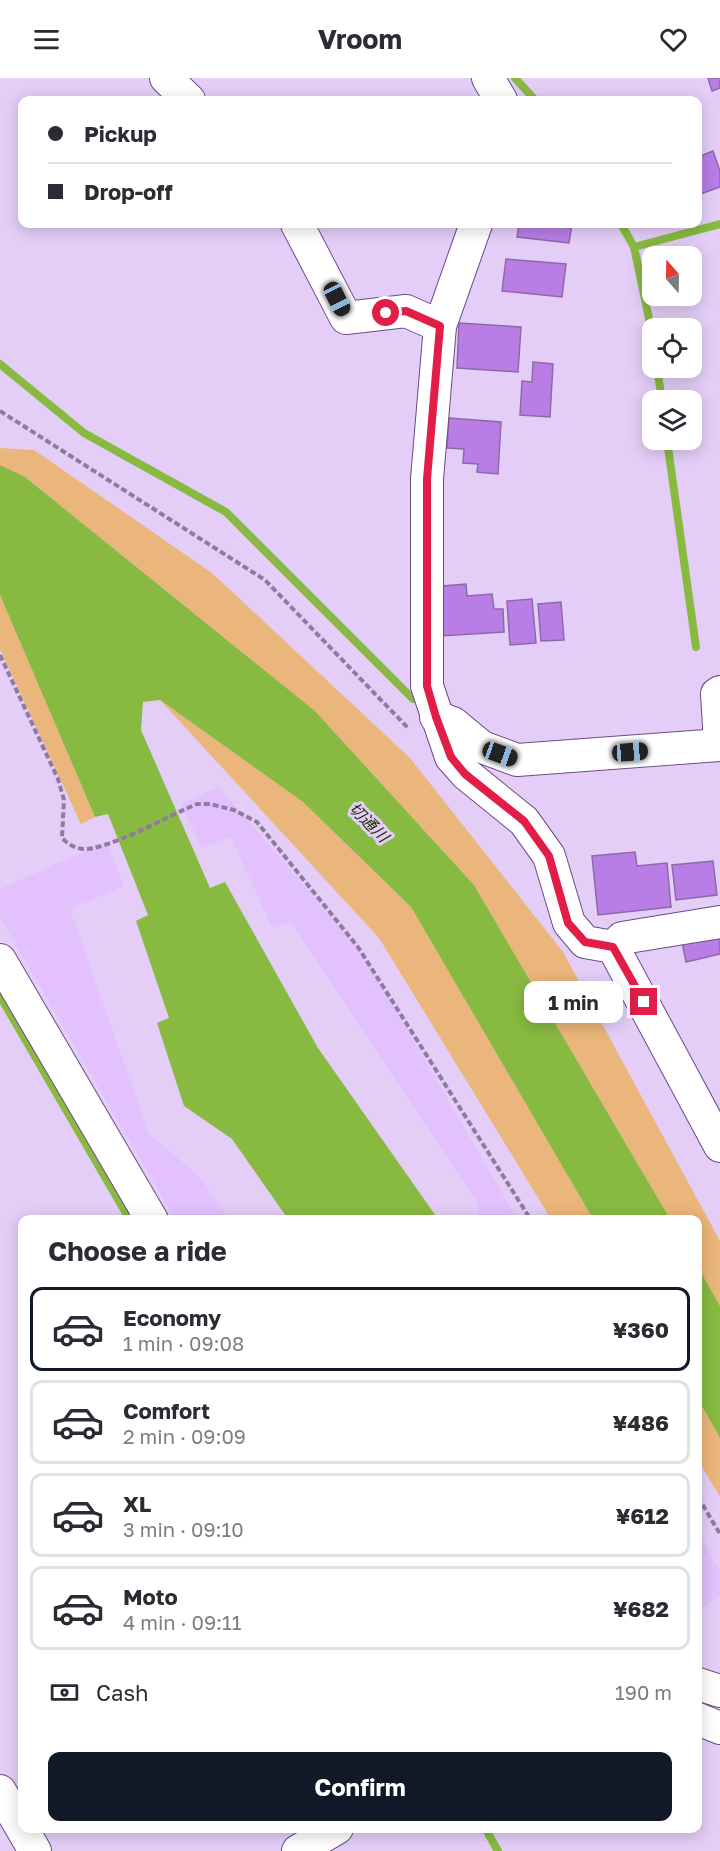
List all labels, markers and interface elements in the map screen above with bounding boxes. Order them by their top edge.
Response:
icon: menu [30,23,63,56]
text: Vroom [318,23,402,55]
icon: heart [657,23,690,56]
text: Pickup [84,120,157,147]
text: Drop-off [84,178,173,205]
north arrow [642,246,702,306]
map controls [642,246,702,450]
car [321,279,353,319]
route start [372,299,399,326]
button: locate [642,318,702,378]
button: layers [642,390,702,450]
car [480,739,520,769]
car [611,742,649,762]
water label: 切通川 [345,798,394,847]
callout: 1 min [524,981,623,1023]
route end [630,988,657,1015]
text: 1 min [548,990,599,1014]
text: Choose a ride [48,1235,227,1267]
icon: car [51,1302,105,1356]
text: Economy [123,1304,221,1331]
text: ¥360 [613,1316,669,1343]
text: 1 min · 09:08 [123,1331,244,1355]
icon: car [51,1395,105,1449]
text: Comfort [123,1397,210,1424]
text: ¥486 [613,1409,669,1436]
text: 2 min · 09:09 [123,1424,246,1448]
icon: car [51,1488,105,1542]
text: XL [123,1490,151,1517]
text: ¥612 [616,1502,669,1529]
text: 3 min · 09:10 [123,1517,244,1541]
icon: car [51,1581,105,1635]
text: Moto [123,1583,178,1610]
text: ¥682 [613,1595,669,1622]
text: 4 min · 09:11 [123,1610,241,1634]
icon: cash [48,1676,81,1709]
text: Cash [96,1679,149,1706]
text: 190 m [615,1680,672,1704]
button: Confirm [48,1752,672,1821]

